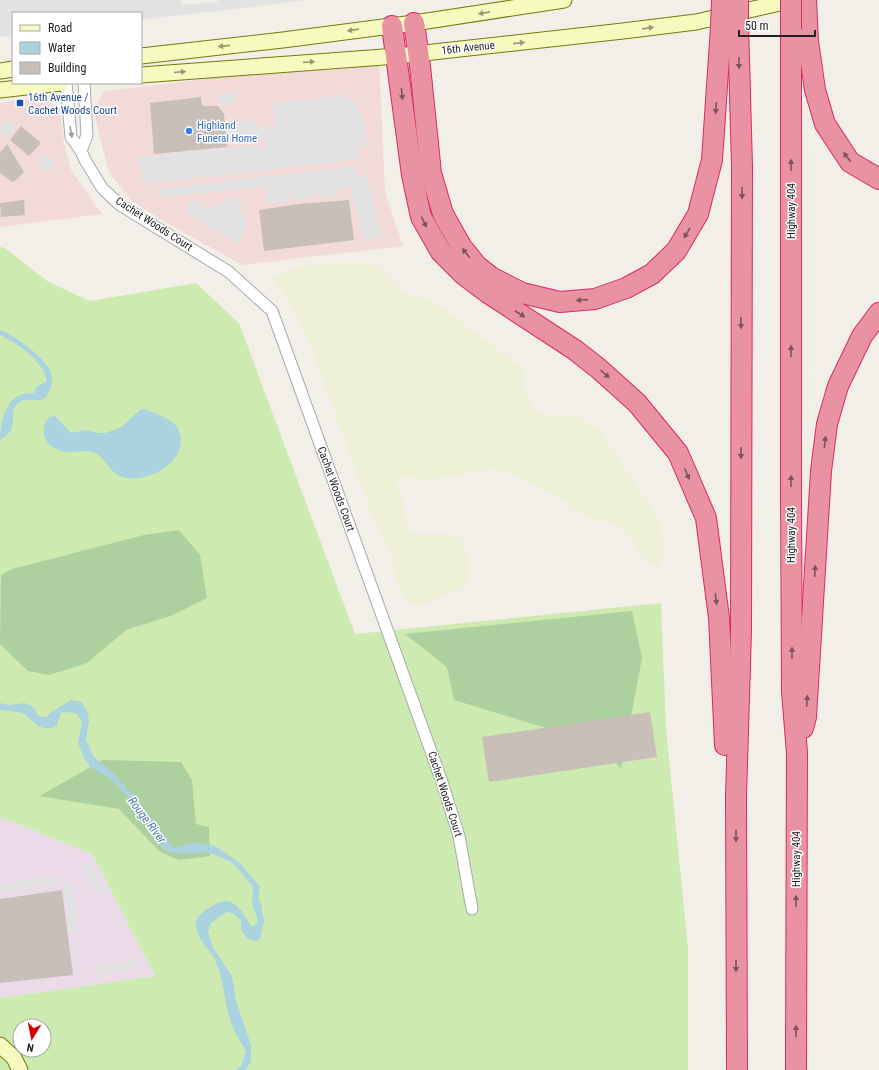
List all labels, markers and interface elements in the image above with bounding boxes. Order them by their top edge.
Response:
one-way arrow [478,10,490,16]
legend [12,12,142,84]
scale bar [739,12,815,38]
text: 50 m [745,19,769,33]
text: Road [48,21,72,35]
one-way arrow [642,25,654,31]
one-way arrow [347,27,360,33]
street label: 16th Avenue [441,39,495,57]
one-way arrow [513,39,525,46]
text: Water [48,41,76,55]
one-way arrow [218,43,231,50]
one-way arrow [736,57,742,70]
one-way arrow [303,58,315,65]
text: Building [48,61,86,75]
one-way arrow [174,69,186,75]
one-way arrow [398,88,405,100]
place label: 16th Avenue / Cachet Woods Court [28,91,117,117]
marker: 16th Avenue / Cachet Woods Court [15,98,25,108]
one-way arrow [712,102,719,114]
place label: Highland Funeral Home [197,119,257,145]
one-way arrow [68,126,74,139]
marker: Highland Funeral Home [184,126,194,136]
one-way arrow [843,151,852,162]
one-way arrow [788,158,794,171]
street label: Highway 404 [785,183,798,239]
one-way arrow [739,187,745,200]
street label: Cachet Woods Court [113,194,195,254]
one-way arrow [421,216,428,228]
one-way arrow [683,227,690,239]
one-way arrow [462,247,471,258]
one-way arrow [576,296,588,303]
one-way arrow [514,311,526,318]
one-way arrow [738,317,744,330]
one-way arrow [788,344,794,357]
one-way arrow [600,370,610,379]
one-way arrow [822,436,828,448]
street label: Cachet Woods Court [315,445,357,533]
one-way arrow [738,447,744,460]
one-way arrow [683,468,690,480]
one-way arrow [788,474,794,487]
street label: Highway 404 [785,507,798,563]
one-way arrow [811,565,818,577]
one-way arrow [713,593,719,605]
one-way arrow [789,646,795,659]
one-way arrow [804,694,810,707]
street label: Cachet Woods Court [425,750,465,838]
water label: Rouge River [125,794,169,846]
one-way arrow [733,830,739,843]
street label: Highway 404 [790,831,803,887]
one-way arrow [793,894,799,907]
one-way arrow [733,960,739,973]
north arrow [12,1018,52,1058]
one-way arrow [793,1024,799,1037]
text: N [26,1040,35,1054]

